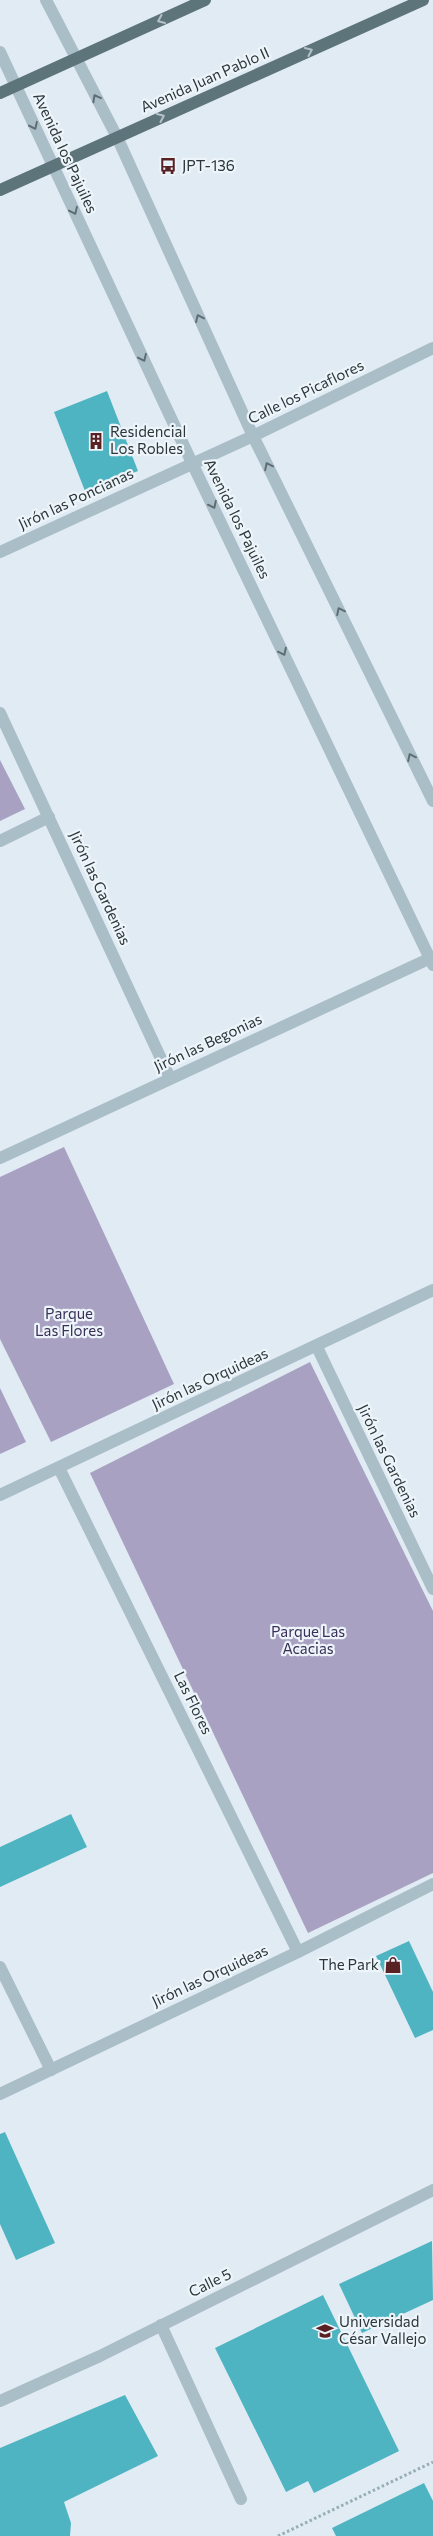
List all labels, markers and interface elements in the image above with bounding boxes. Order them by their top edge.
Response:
one-way arrow [157,13,166,24]
street label: Avenida Juan Pablo II [137,43,272,116]
one-way arrow [304,46,313,57]
street label: Avenida los Pajuiles [30,89,102,216]
one-way arrow [92,94,102,103]
one-way arrow [156,113,165,124]
one-way arrow [28,121,38,130]
bus stop icon: JPT-136 [158,156,178,176]
place label: JPT-136 [182,156,235,174]
one-way arrow [68,206,78,215]
one-way arrow [195,314,206,323]
one-way arrow [137,353,147,362]
street label: Calle los Picaflores [245,355,367,427]
place label: Residencial Los Robles [110,422,186,457]
building icon: Residencial Los Robles [86,431,106,451]
street label: Avenida los Pajuiles [201,456,275,582]
one-way arrow [264,462,274,471]
street label: Jirón las Poncianas [15,463,136,533]
one-way arrow [206,500,217,509]
one-way arrow [335,607,346,616]
one-way arrow [277,647,287,656]
one-way arrow [407,753,418,762]
street label: Jirón las Gardenias [67,828,135,948]
street label: Jirón las Begonias [151,1009,265,1075]
park label: Parque Las Flores [35,1304,103,1339]
street label: Jirón las Orquideas [149,1343,271,1413]
street label: Jirón las Gardenias [355,1401,425,1520]
park label: Parque Las Acacias [271,1622,345,1657]
street label: Las Flores [171,1668,217,1737]
street label: Jirón las Orquideas [149,1940,271,2010]
place label: The Park [319,1955,379,1973]
shop icon: The Park [383,1955,403,1975]
street label: Calle 5 [185,2264,234,2300]
place label: Universidad César Vallejo [339,2312,426,2347]
school or university icon: Universidad César Vallejo [315,2321,335,2341]

